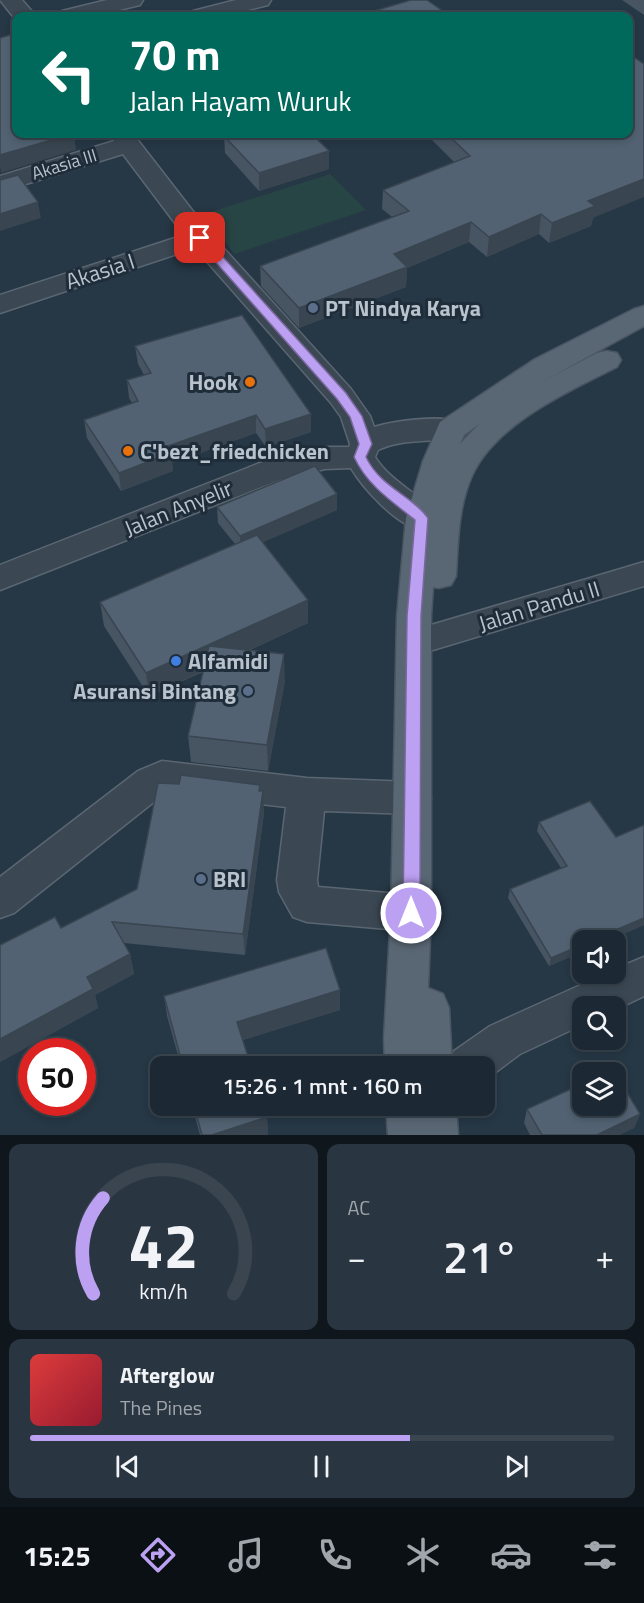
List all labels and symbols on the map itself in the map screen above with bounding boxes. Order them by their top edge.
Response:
street label: Akasia III [28,141,100,187]
pin [174,212,225,263]
street label: Akasia I [61,244,139,298]
place label: PT Nindya Karya [325,291,481,325]
marker: PT Nindya Karya [306,301,320,315]
place label: Hook [188,365,239,399]
marker: Hook [243,375,257,389]
place label: C'bezt_friedchicken [140,434,329,468]
marker: C'bezt_friedchicken [121,444,135,458]
street label: Jalan Anyelir [119,471,238,545]
street label: Jalan Pandu II [474,571,604,641]
place label: Alfamidi [188,644,268,678]
marker: Alfamidi [169,654,183,668]
place label: Asuransi Bintang [73,674,236,708]
marker: Asuransi Bintang [241,684,255,698]
place label: BRI [213,862,246,896]
marker: BRI [194,872,208,886]
position arrow [379,881,443,945]
speed limit sign: 50 [18,1038,96,1116]

